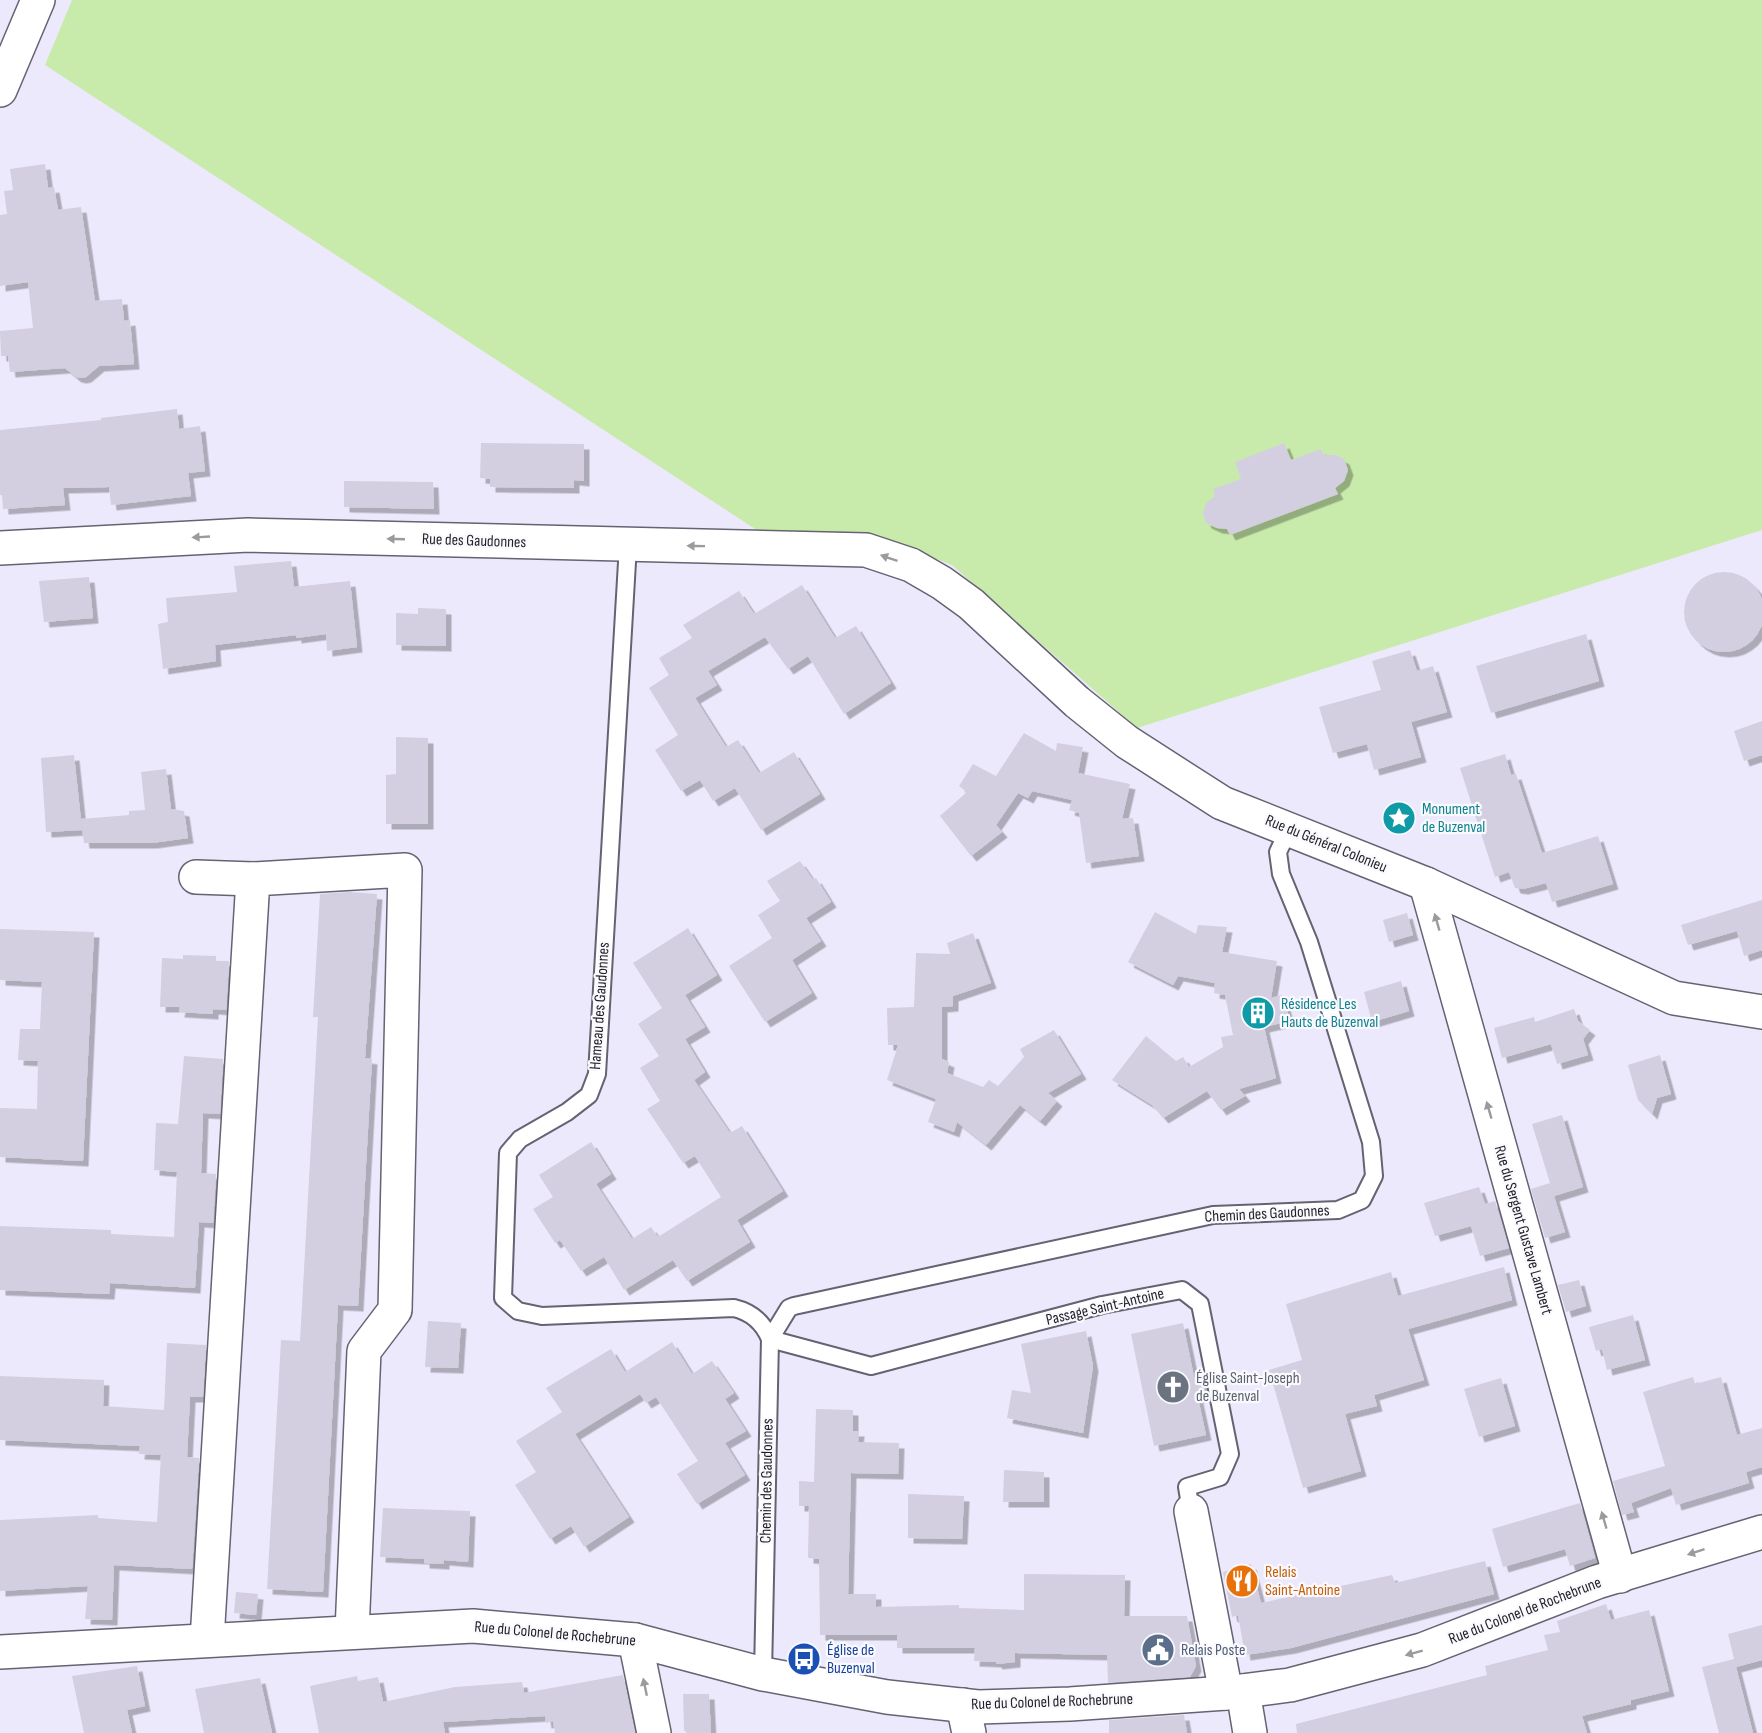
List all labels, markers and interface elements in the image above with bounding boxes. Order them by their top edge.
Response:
street label: Rue des Gaudonnes [422,530,527,552]
one-way arrow [192,533,211,542]
one-way arrow [386,534,405,543]
one-way arrow [686,542,705,551]
one-way arrow [880,552,898,562]
place icon: Monument de Buzenval [1381,800,1417,836]
place label: Monument de Buzenval [1422,800,1485,837]
street label: Rue du Général Colonieu [1262,811,1390,877]
one-way arrow [1432,913,1441,931]
street label: Hameau des Gaudonnes [586,941,614,1070]
building icon: Résidence Les Hauts de Buzenval [1240,995,1276,1031]
place label: Résidence Les Hauts de Buzenval [1281,995,1378,1032]
one-way arrow [1484,1101,1493,1119]
street label: Rue du Sergent Gustave Lambert [1490,1143,1556,1317]
street label: Chemin des Gaudonnes [1204,1201,1330,1227]
street label: Passage Saint-Antoine [1044,1284,1166,1330]
church icon: Église Saint-Joseph de Buzenval [1155,1369,1191,1405]
place label: Église Saint-Joseph de Buzenval [1196,1369,1300,1406]
street label: Chemin des Gaudonnes [756,1418,778,1544]
one-way arrow [1599,1511,1608,1529]
one-way arrow [1687,1548,1705,1557]
restaurant icon: Relais Saint-Antoine [1224,1563,1260,1599]
place label: Relais Saint-Antoine [1265,1563,1340,1600]
street label: Rue du Colonel de Rochebrune [1446,1573,1604,1649]
street label: Rue du Colonel de Rochebrune [473,1617,637,1651]
public building icon: Relais Poste [1140,1632,1176,1668]
bus stop icon: Église de Buzenval [786,1641,822,1677]
place label: Église de Buzenval [827,1641,875,1678]
place label: Relais Poste [1181,1641,1245,1660]
one-way arrow [1405,1648,1423,1658]
one-way arrow [639,1677,649,1696]
street label: Rue du Colonel de Rochebrune [971,1690,1133,1714]

